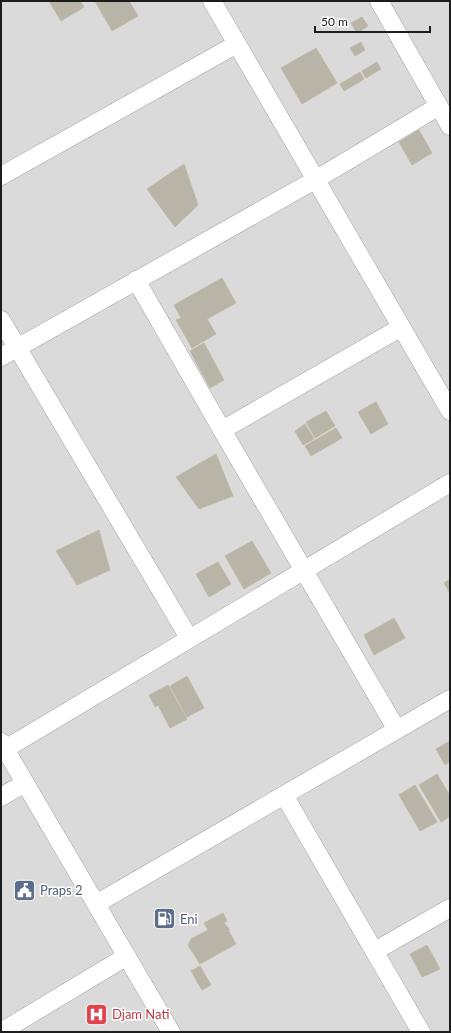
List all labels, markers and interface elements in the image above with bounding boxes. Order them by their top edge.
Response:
scale bar [315,8,430,34]
text: 50 m [321,14,348,29]
public building icon: Praps 2 [11,877,37,903]
place label: Praps 2 [40,882,83,898]
fuel station icon: Eni [152,906,178,932]
place label: Eni [180,911,198,927]
hospital icon: Djam Nati [84,1001,110,1027]
place label: Djam Nati [112,1006,169,1022]

